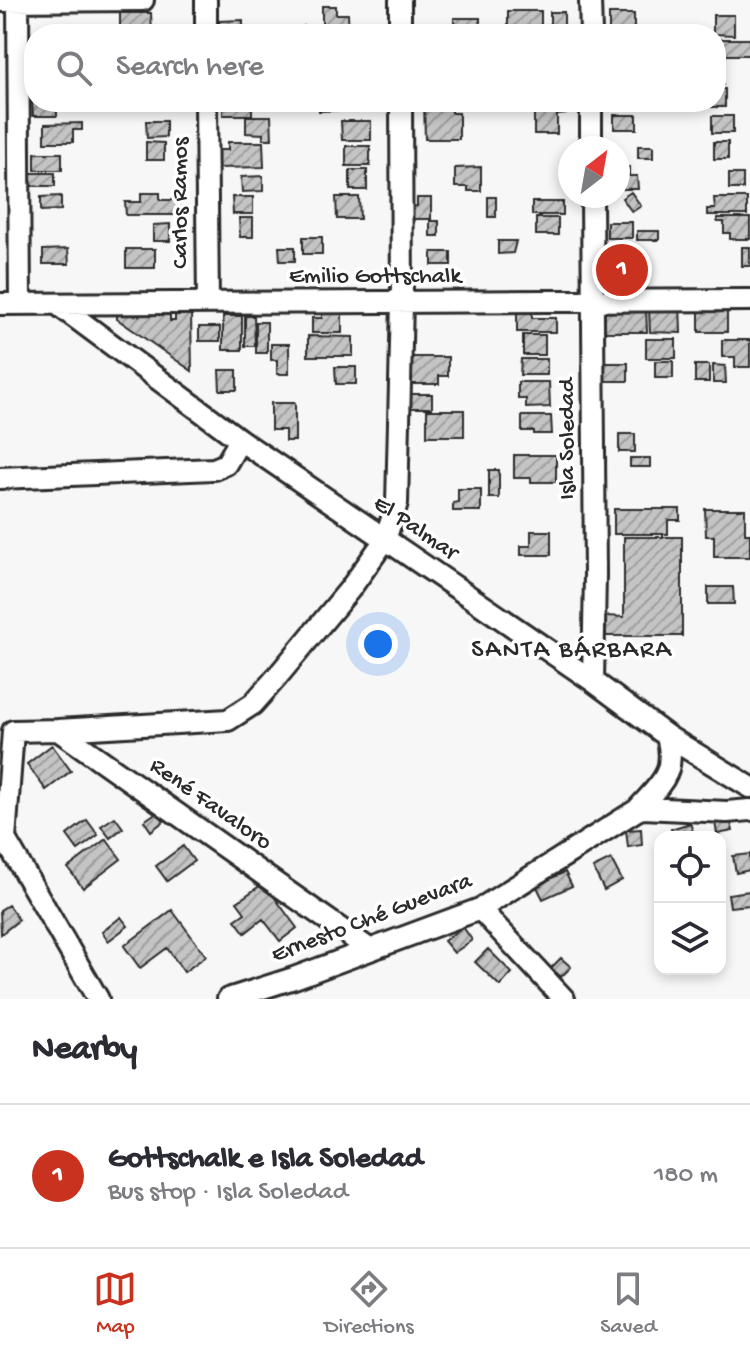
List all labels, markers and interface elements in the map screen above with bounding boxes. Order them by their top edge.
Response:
search box [24,24,726,112]
icon: search [52,46,96,90]
text: Search here [116,51,264,86]
street label: Carlos Ramos [167,136,196,269]
north arrow [558,136,630,208]
pin: 1 [596,240,648,300]
street label: Emilio Gottschalk [289,263,463,292]
street label: Isla Soledad [554,376,583,500]
street label: El Palmar [367,490,465,569]
your location [358,624,398,664]
district label: SANTA BÁRBARA [471,636,673,667]
street label: René Favaloro [143,752,277,858]
map controls [654,831,726,975]
button: locate [654,831,726,903]
street label: Ernesto Ché Guevara [268,867,477,971]
button: layers [654,903,726,975]
text: Nearby [32,1031,137,1071]
text: Gottschalk e Isla Soledad [108,1143,423,1178]
text: 1 [53,1161,63,1192]
text: 180 m [654,1161,718,1192]
text: Bus stop · Isla Soledad [108,1178,348,1209]
tab: Map [93,1267,137,1341]
tab: Directions [324,1267,414,1341]
tab: Saved [600,1267,657,1341]

